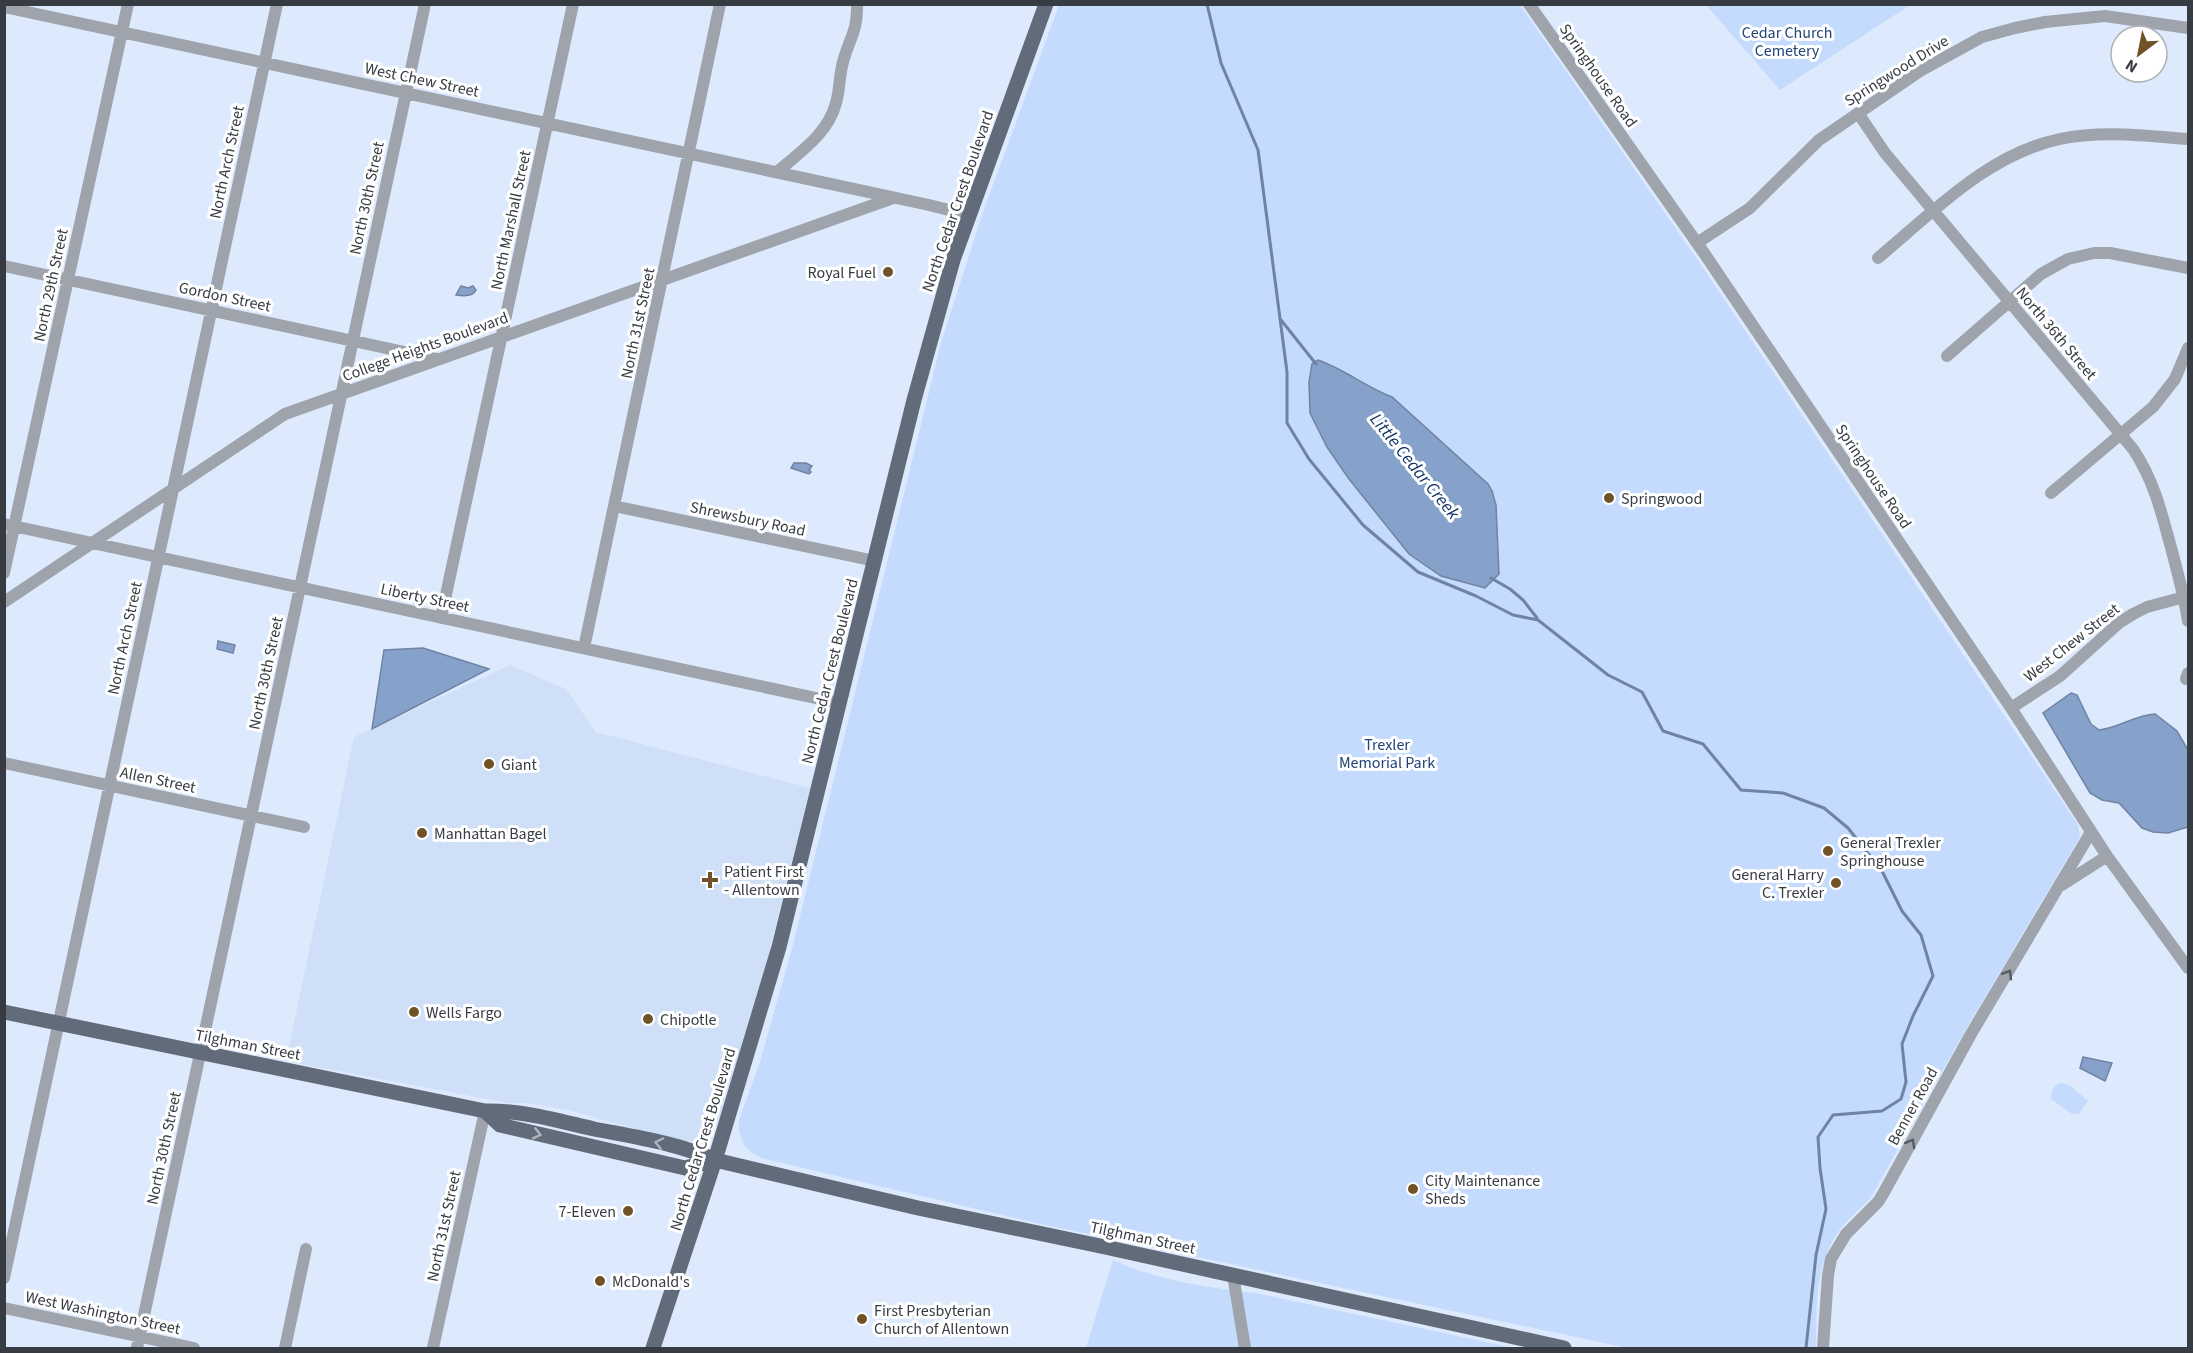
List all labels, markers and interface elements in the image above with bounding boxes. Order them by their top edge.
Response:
street label: Springhouse Road [1554,19,1642,132]
park label: Cedar Church Cemetery [1742,22,1832,62]
north arrow [2109,24,2169,84]
street label: Springwood Drive [1840,30,1953,112]
text: N [2121,54,2142,78]
street label: West Chew Street [363,57,481,103]
street label: North Arch Street [204,103,250,221]
street label: North Cedar Crest Boulevard [917,108,999,295]
street label: North 30th Street [344,139,390,257]
street label: North Marshall Street [485,148,537,292]
street label: North 29th Street [28,226,74,344]
place label: Royal Fuel [808,262,876,284]
street label: North 31st Street [615,265,661,381]
marker: Royal Fuel [881,265,895,279]
street label: Gordon Street [177,276,273,318]
street label: North 36th Street [2011,282,2102,385]
street label: College Heights Boulevard [339,307,511,387]
water label: Little Cedar Creek [1364,408,1466,525]
street label: Springhouse Road [1830,420,1916,533]
place label: Springwood [1621,488,1702,510]
marker: Springwood [1602,491,1616,505]
street label: Shrewsbury Road [688,496,807,542]
street label: North Cedar Crest Boulevard [796,576,864,766]
street label: Liberty Street [378,578,472,618]
street label: North Arch Street [102,579,148,697]
street label: West Chew Street [2019,598,2125,687]
street label: North 30th Street [243,614,289,732]
park label: Trexler Memorial Park [1339,734,1435,774]
place label: Giant [501,754,538,776]
marker: Giant [482,757,496,771]
street label: Allen Street [118,761,198,799]
place label: Manhattan Bagel [434,823,547,845]
marker: Manhattan Bagel [415,826,429,840]
place label: General Trexler Springhouse [1840,832,1941,872]
marker: General Trexler Springhouse [1821,844,1835,858]
place label: Patient First - Allentown [724,861,805,901]
place label: General Harry C. Trexler [1732,864,1825,904]
marker: Patient First - Allentown [701,871,719,889]
marker: General Harry C. Trexler [1829,876,1843,890]
one-way arrow [2000,970,2012,980]
place label: Wells Fargo [426,1002,502,1024]
marker: Wells Fargo [407,1005,421,1019]
place label: Chipotle [660,1009,717,1031]
marker: Chipotle [641,1012,655,1026]
street label: Tilghman Street [193,1024,303,1066]
street label: North Cedar Crest Boulevard [665,1045,741,1234]
street label: Benner Road [1882,1064,1943,1149]
street label: North 30th Street [141,1089,187,1207]
one-way arrow [532,1127,542,1140]
one-way arrow [654,1137,664,1150]
one-way arrow [1904,1139,1915,1149]
street label: North 31st Street [421,1168,467,1284]
place label: City Maintenance Sheds [1425,1170,1540,1210]
marker: City Maintenance Sheds [1406,1182,1420,1196]
place label: 7-Eleven [558,1201,616,1223]
marker: 7-Eleven [621,1204,635,1218]
street label: Tilghman Street [1088,1216,1198,1260]
place label: McDonald's [612,1271,690,1293]
marker: McDonald's [593,1274,607,1288]
street label: West Washington Street [23,1286,183,1340]
place label: First Presbyterian Church of Allentown [874,1300,1009,1340]
marker: First Presbyterian Church of Allentown [855,1312,869,1326]

